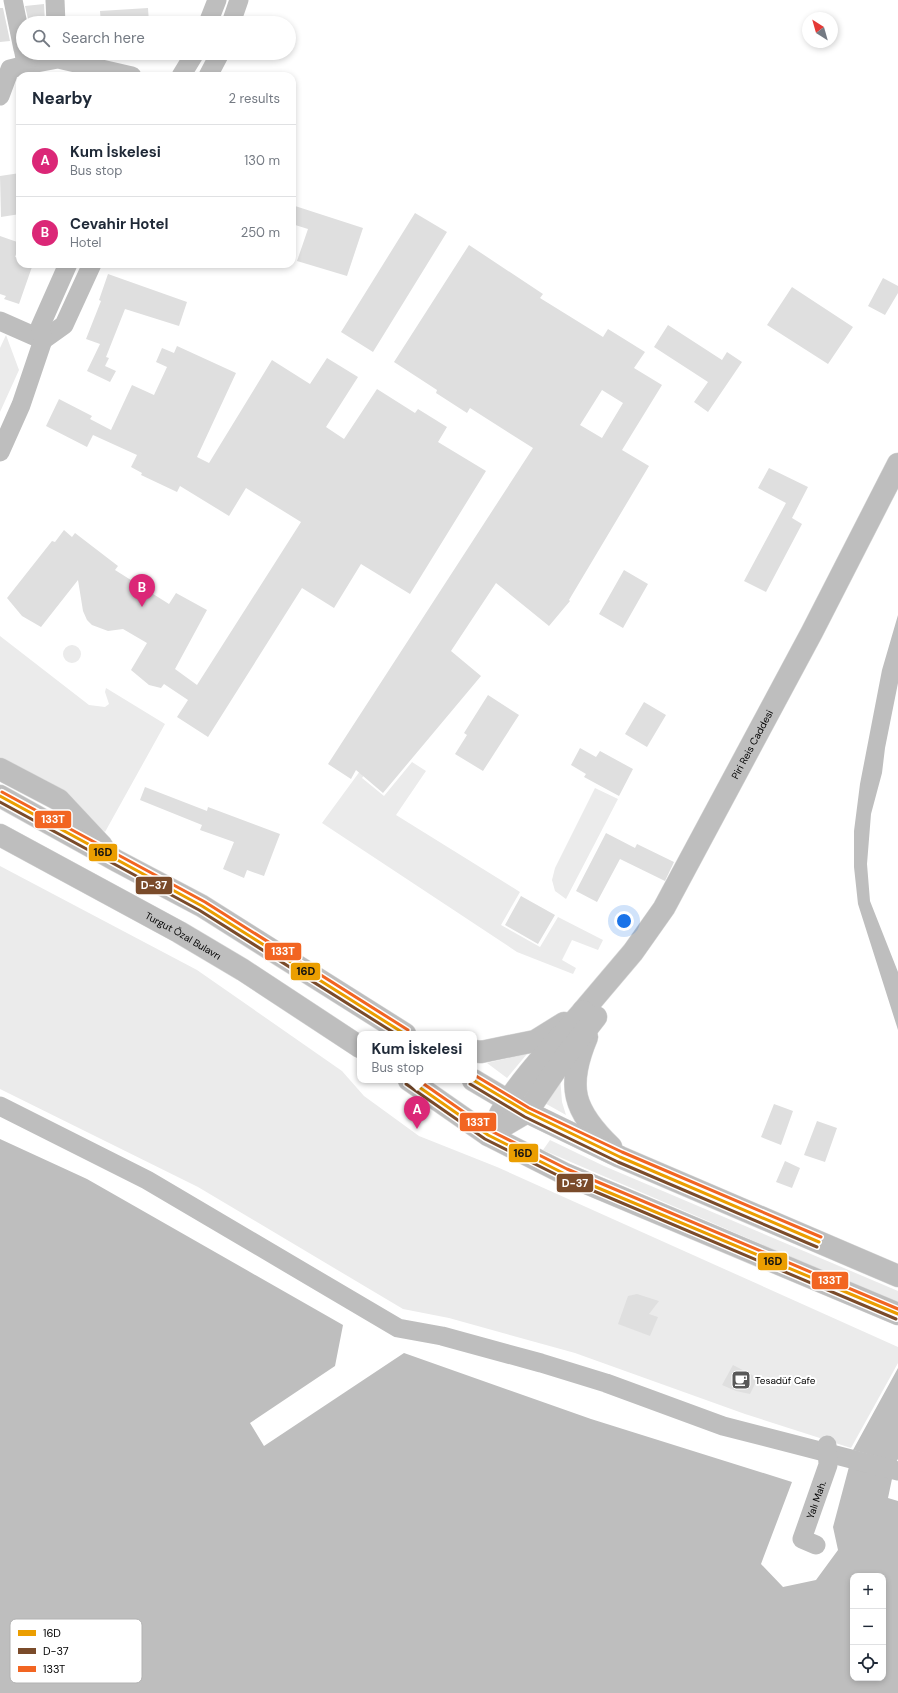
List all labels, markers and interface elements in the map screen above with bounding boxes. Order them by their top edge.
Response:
north arrow [802,12,838,48]
search box [16,16,296,60]
icon: search [30,27,52,49]
text: Search here [62,28,145,48]
text: Nearby [32,87,92,109]
text: 2 results [229,90,280,107]
text: Kum İskelesi [70,142,161,162]
text: A [40,152,50,169]
text: 130 m [244,152,280,169]
text: Bus stop [70,162,122,179]
text: Cevahir Hotel [70,214,169,234]
text: B [41,224,49,241]
text: 250 m [241,224,280,241]
text: Hotel [70,234,102,251]
pin: B [129,574,155,607]
street label: Piri Reis Caddesi [728,707,776,781]
line badge: 133T [34,810,72,829]
text: 133T [41,812,65,826]
line badge: 16D [88,843,118,862]
text: 16D [94,845,113,859]
line badge: D-37 [135,876,173,895]
text: D-37 [141,878,167,892]
street label: Turgut Özal Bulavrı [143,908,224,962]
your location [614,911,634,931]
line badge: 133T [264,942,302,961]
text: 133T [271,944,295,958]
line badge: 16D [290,962,321,981]
text: 16D [297,964,316,978]
popup [357,1031,477,1083]
text: Kum İskelesi [372,1039,462,1059]
text: Bus stop [372,1059,424,1076]
pin: A [404,1096,430,1129]
line badge: 133T [459,1112,497,1132]
text: 133T [466,1115,490,1129]
line badge: 16D [508,1143,539,1163]
text: 16D [514,1146,533,1160]
line badge: D-37 [556,1173,594,1193]
text: D-37 [562,1176,588,1190]
line badge: 16D [757,1252,788,1271]
text: 16D [764,1254,783,1268]
line badge: 133T [811,1271,849,1290]
text: 133T [818,1273,842,1287]
cafe icon: Tesadüf Cafe [730,1369,752,1391]
place label: Tesadüf Cafe [755,1374,816,1387]
street label: Yalı Mah. [803,1479,828,1520]
map controls [850,1573,886,1681]
button: + [850,1573,886,1609]
button: − [850,1609,886,1645]
legend [10,1619,142,1683]
text: 16D [43,1626,61,1640]
text: D-37 [43,1644,69,1658]
button: locate [850,1645,886,1681]
text: 133T [43,1662,65,1676]

